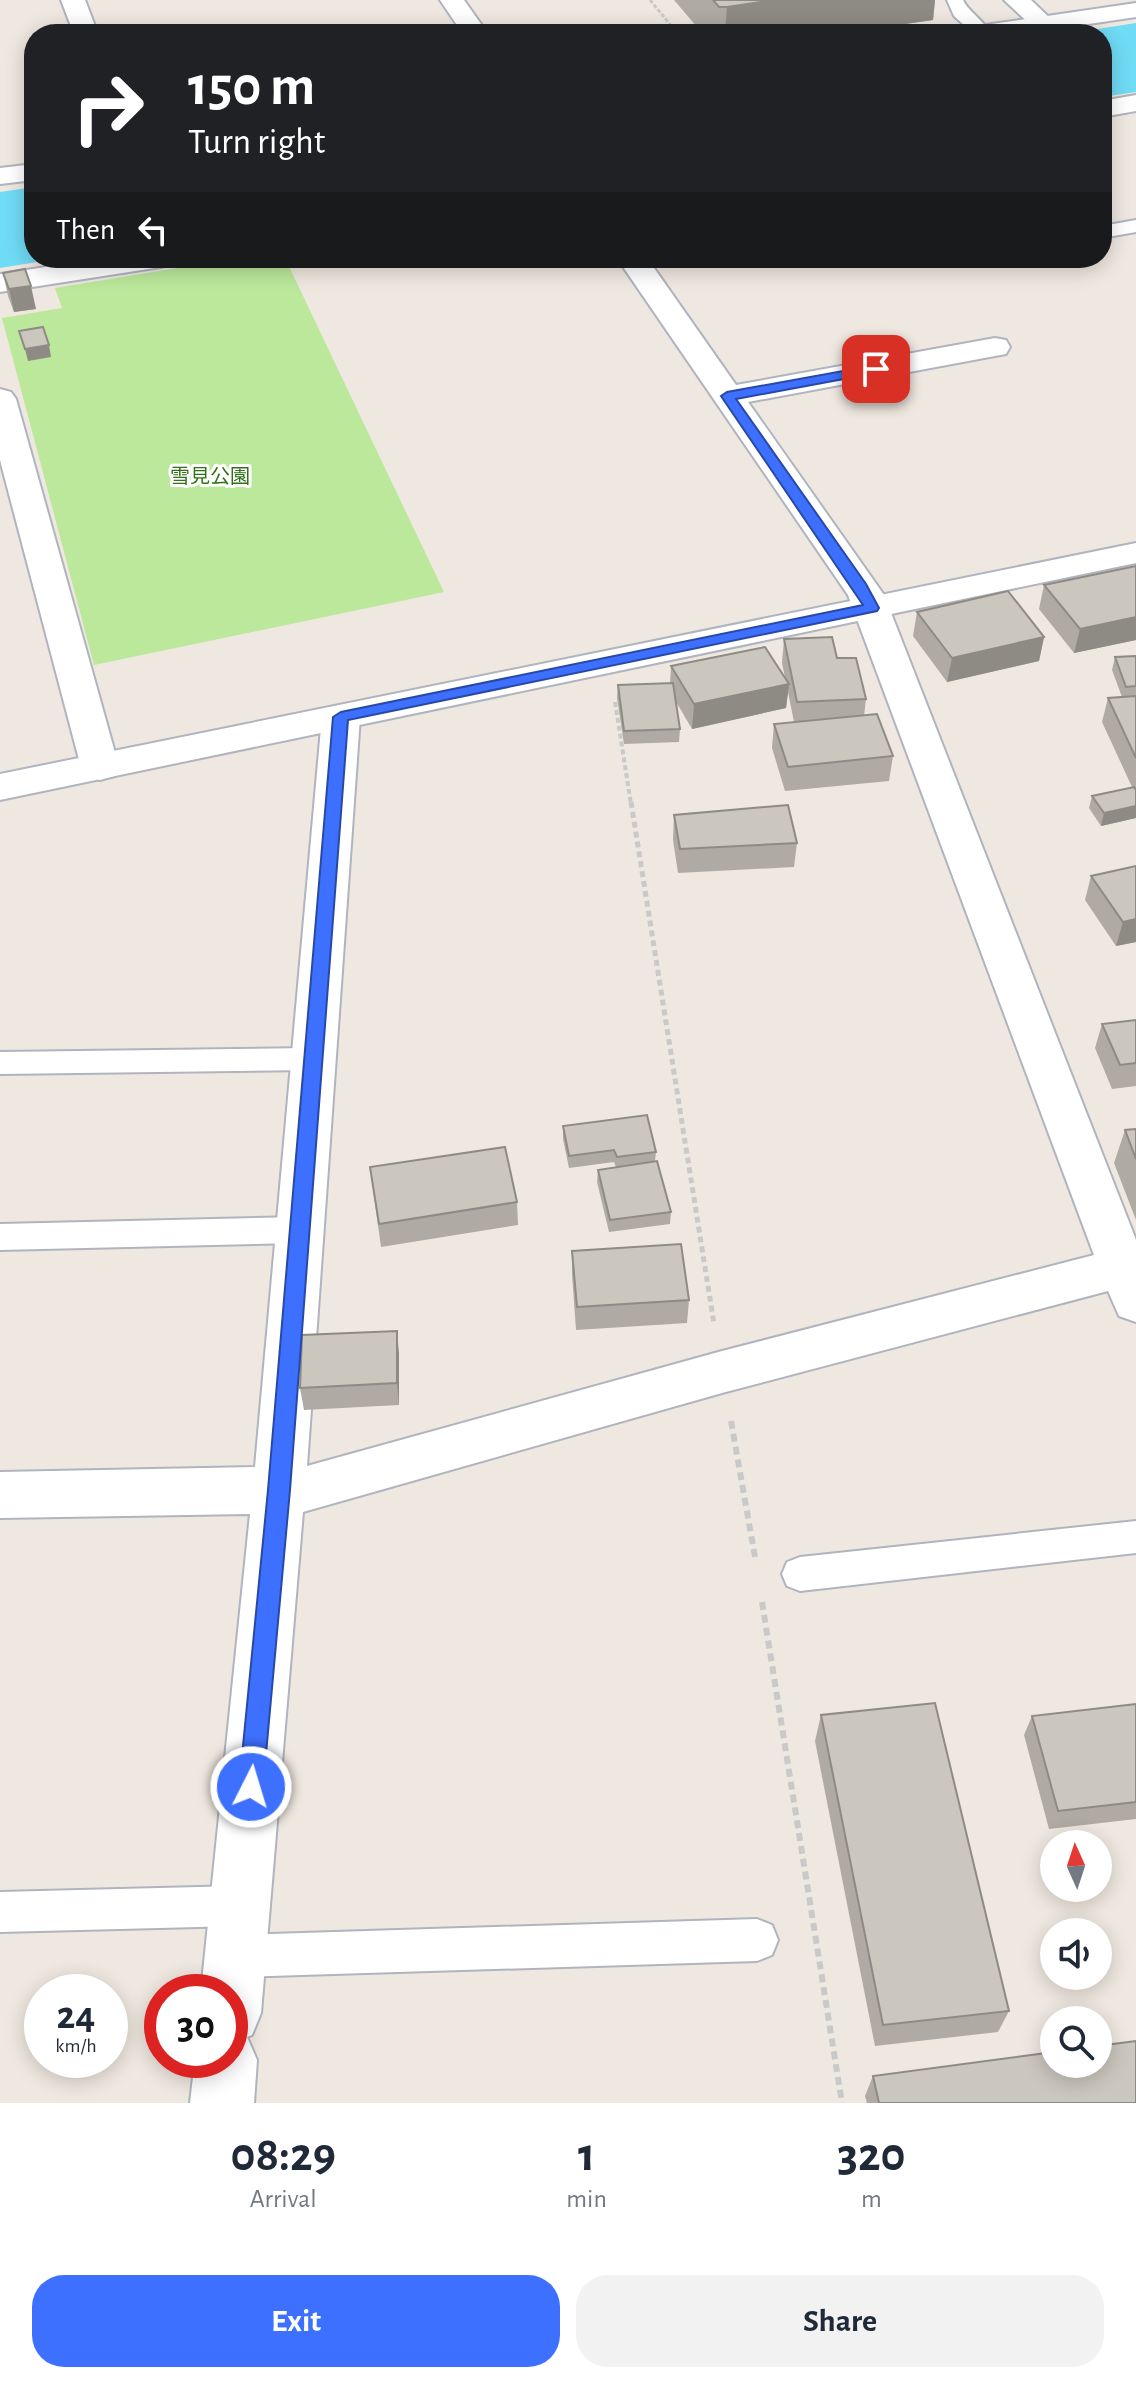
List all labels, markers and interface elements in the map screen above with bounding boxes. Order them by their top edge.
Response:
icon: right [56,56,160,160]
text: 150 m [188,59,315,115]
text: Turn right [188,124,325,160]
icon: left [131,208,175,252]
text: Then [56,215,115,245]
pin [842,335,910,403]
icon: arrive [854,347,898,391]
park label: 雪見公園 [170,466,250,487]
position arrow [209,1745,293,1829]
north arrow [1040,1830,1112,1902]
map controls [1040,1830,1112,2078]
button: sound [1040,1918,1112,1990]
speed limit sign: 30 [144,1974,248,2078]
text: 24 [57,1996,95,2036]
button: search [1040,2006,1112,2078]
text: km/h [55,2036,97,2056]
text: 08:29 [230,2132,336,2180]
text: 1 [578,2132,595,2180]
text: 320 [837,2132,906,2180]
text: Arrival [250,2186,317,2212]
text: min [566,2186,607,2212]
text: m [861,2186,882,2212]
button: Exit [32,2275,560,2367]
button: Share [576,2275,1104,2367]

